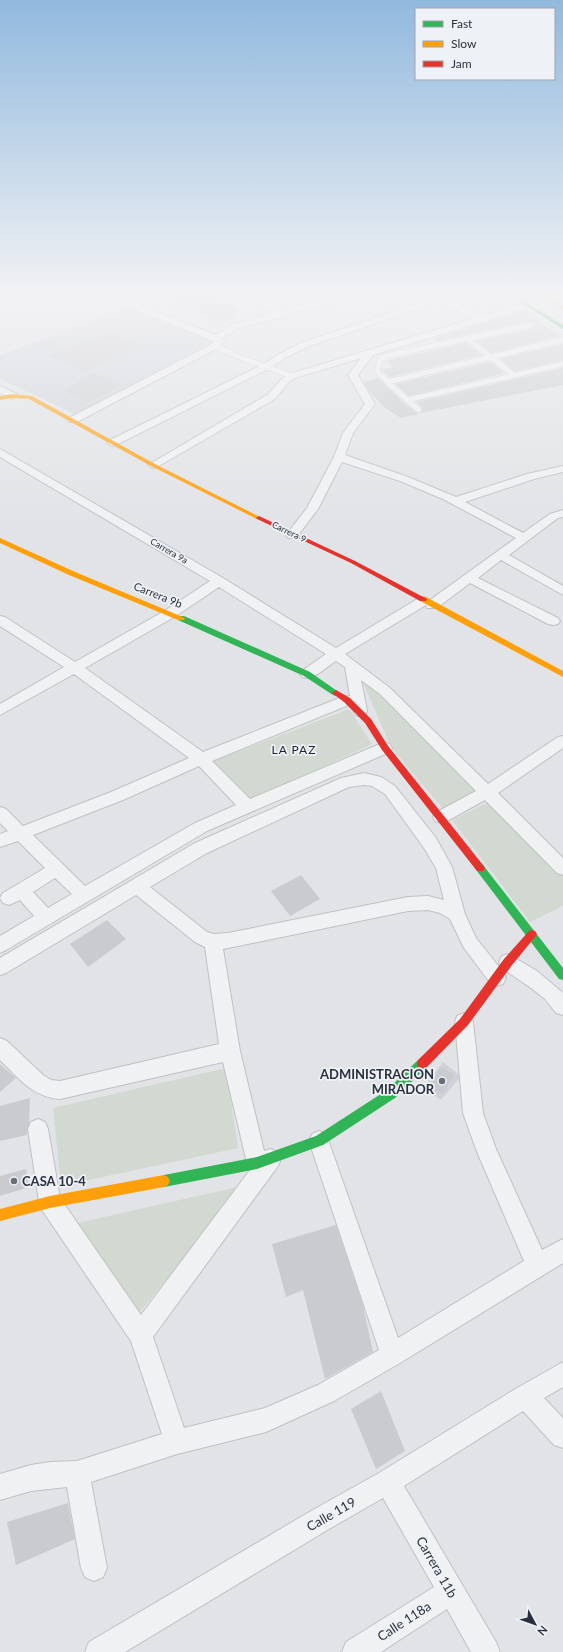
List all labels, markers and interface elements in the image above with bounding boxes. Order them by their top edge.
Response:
legend [415,8,555,80]
text: Fast [451,16,473,31]
text: Slow [451,36,477,51]
text: Jam [451,56,472,71]
street label: Carrera 9 [270,519,308,545]
street label: Carrera 9a [149,535,190,566]
street label: Carrera 9b [132,579,184,610]
district label: LA PAZ [272,742,316,757]
place label: ADMINISTRACION MIRADOR [319,1066,435,1097]
marker: ADMINISTRACION MIRADOR [437,1076,447,1086]
place label: CASA 10-4 [22,1173,86,1189]
marker: CASA 10-4 [9,1176,19,1186]
street label: Calle 119 [304,1494,358,1534]
street label: Carrera 11b [413,1534,461,1600]
street label: Calle 118a [374,1598,434,1644]
north arrow [515,1604,555,1644]
text: N [535,1623,551,1638]

